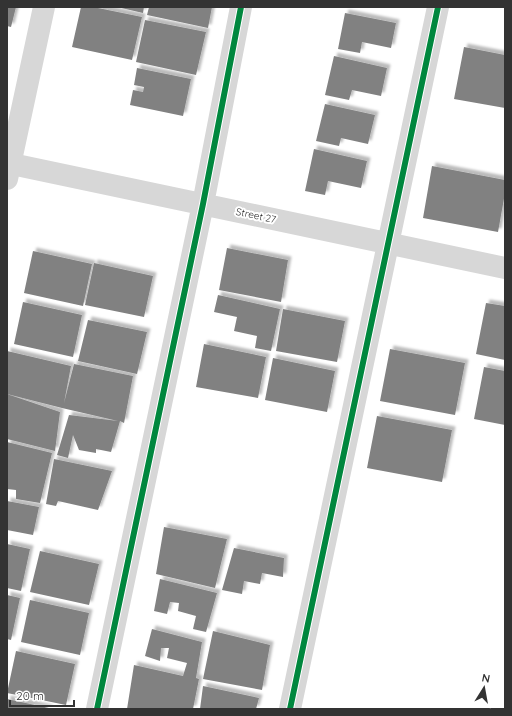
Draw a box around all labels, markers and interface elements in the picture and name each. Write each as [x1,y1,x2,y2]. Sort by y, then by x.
street label: Street 27 [235,205,277,226]
north arrow [464,668,504,708]
text: N [481,671,491,686]
scale bar [10,682,74,708]
text: 20 m [16,688,44,703]

